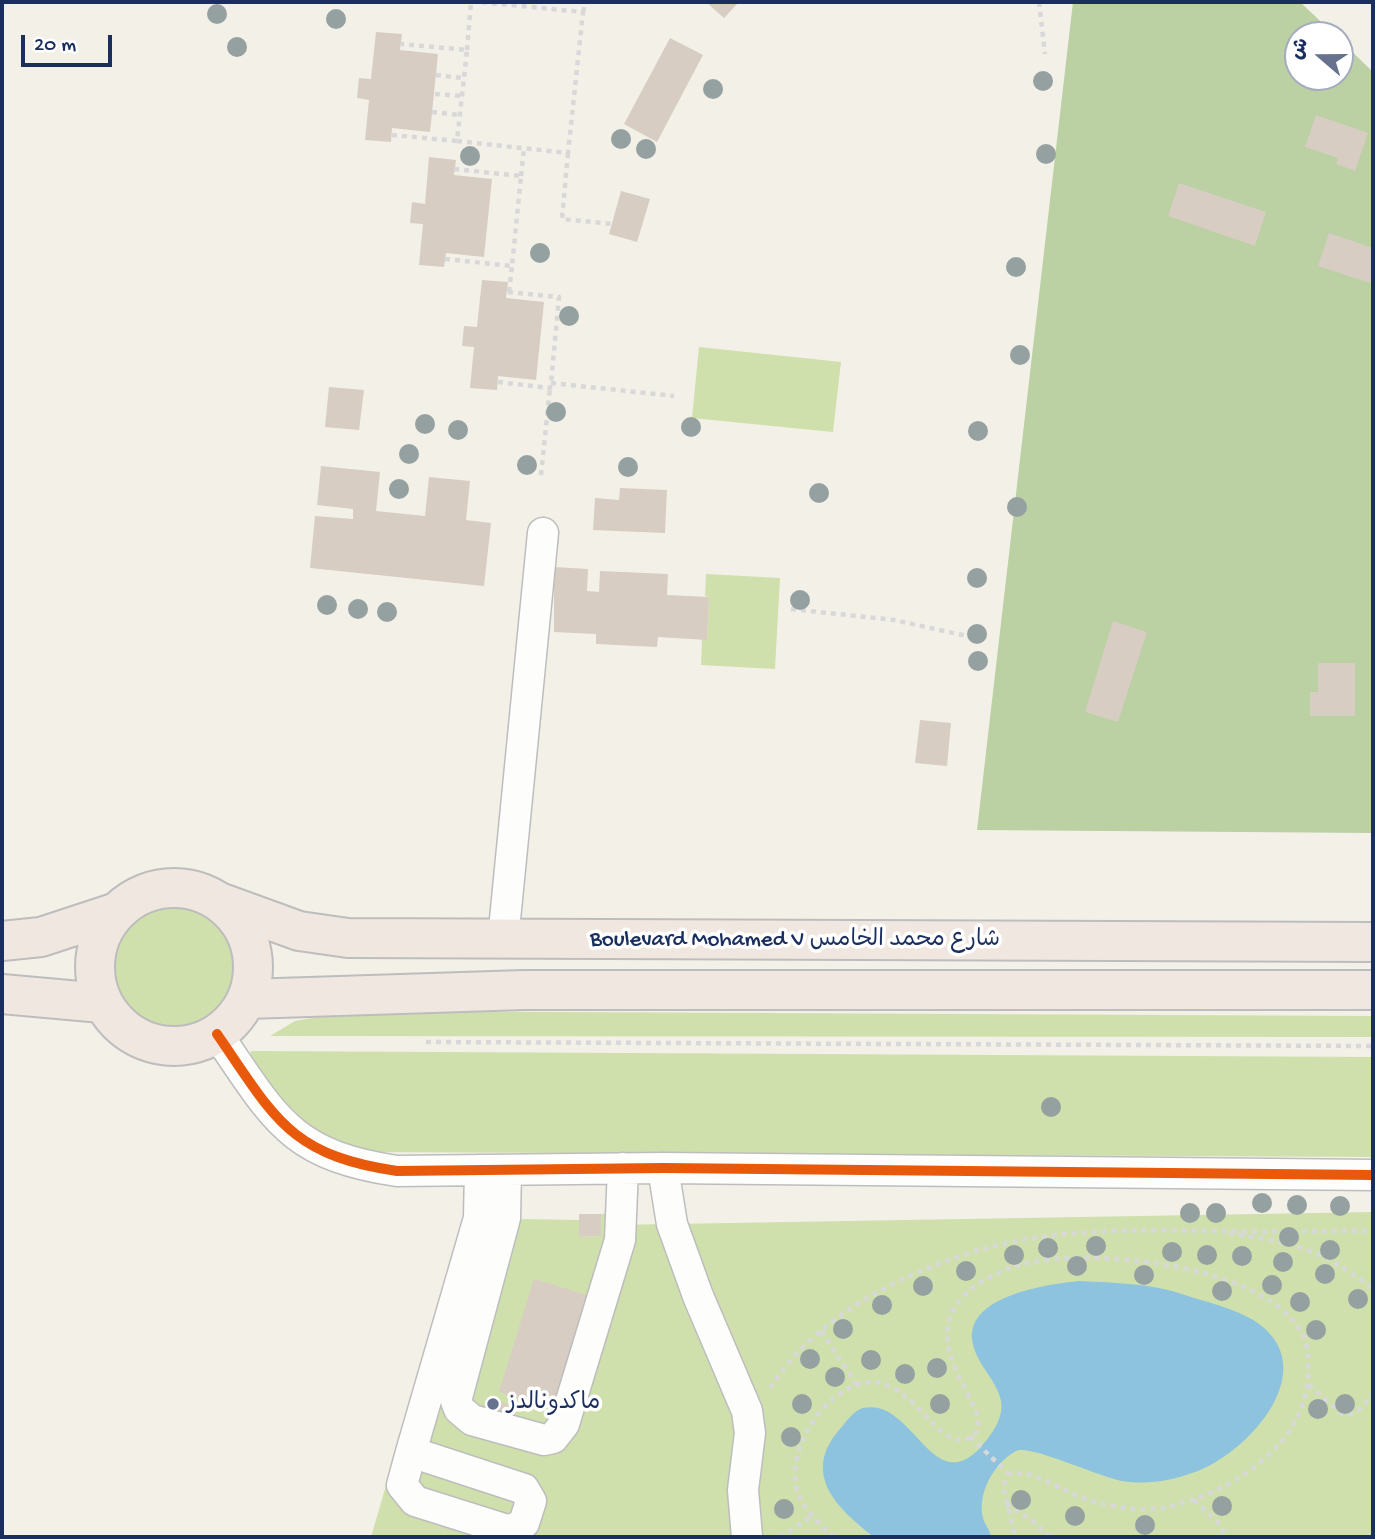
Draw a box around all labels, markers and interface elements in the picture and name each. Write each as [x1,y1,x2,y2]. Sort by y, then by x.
scale bar [24,21,116,65]
north arrow [1284,21,1354,91]
text: 20 m [34,34,76,59]
text: ش [1286,36,1315,63]
street label: Boulevard Mohamed V شارع محمد الخامس [590,927,1000,955]
place label: ماكدونالدز [507,1390,600,1418]
marker: ماكدونالدز [485,1396,501,1412]

